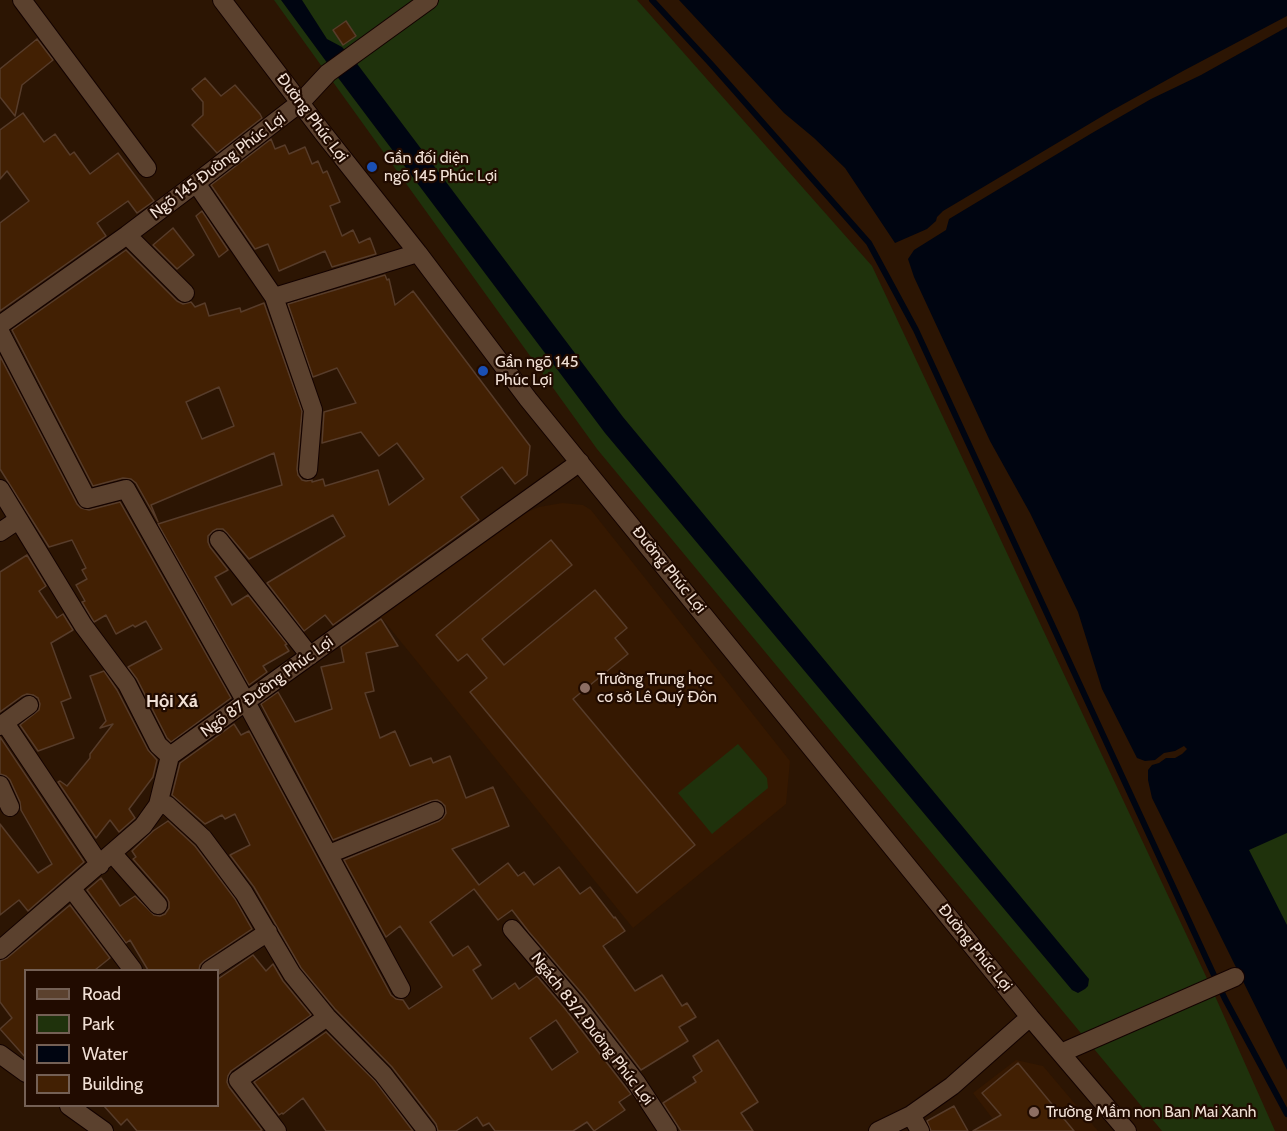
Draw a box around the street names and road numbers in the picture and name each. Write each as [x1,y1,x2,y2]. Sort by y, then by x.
street label: Đường Phúc Lợi [272,70,352,166]
street label: Ngõ 145 Đường Phúc Lợi [147,109,289,223]
street label: Đường Phúc Lợi [628,523,710,617]
street label: Ngõ 87 Đường Phúc Lợi [197,632,337,742]
street label: Đường Phúc Lợi [934,901,1016,995]
street label: Ngách 83/2 Đường Phúc Lợi [527,949,657,1109]

